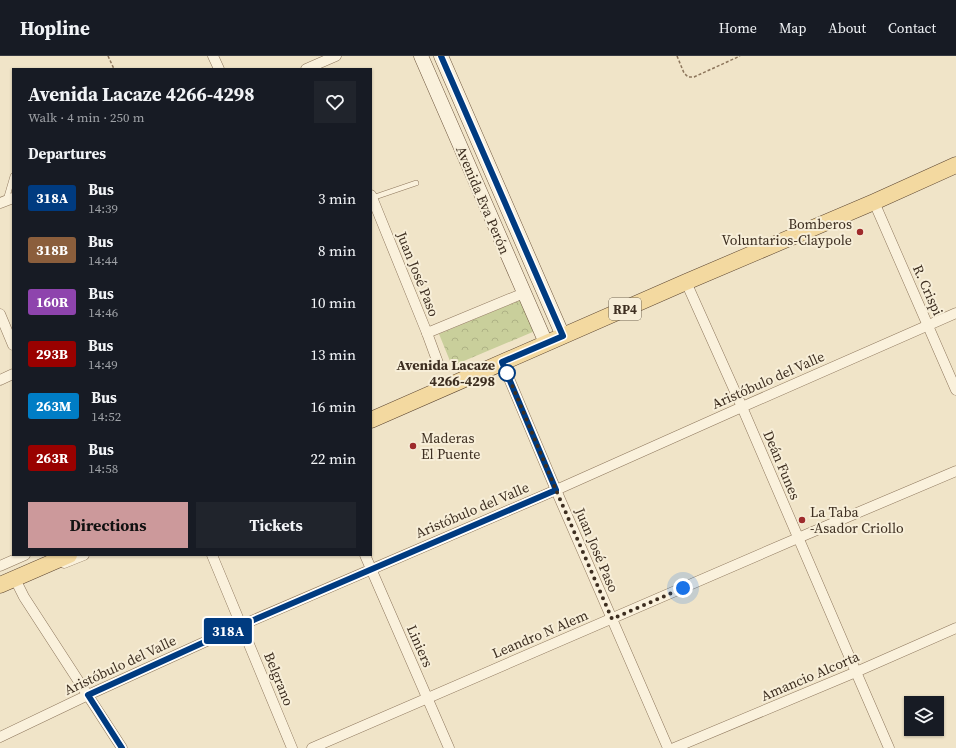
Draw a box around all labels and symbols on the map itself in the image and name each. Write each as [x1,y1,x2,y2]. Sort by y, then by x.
street label: Avenida Eva Perón [451,143,515,258]
place label: Bomberos Voluntarios-Claypole [721,214,852,250]
marker: Bomberos Voluntarios-Claypole [855,227,865,237]
street label: Juan José Paso [391,228,444,320]
street label: R. Crispi [908,261,948,319]
road number: RP4 [609,298,641,320]
street label: Aristóbulo del Valle [708,346,828,414]
place label: Avenida Lacaze 4266-4298 [397,355,495,391]
marker: Avenida Lacaze 4266-4298 [498,364,516,382]
street label: Deán Funes [758,427,806,503]
place label: Maderas El Puente [421,428,480,464]
marker: Maderas El Puente [408,441,418,451]
street label: Aristóbulo del Valle [412,477,532,543]
place label: La Taba -Asador Criollo [810,502,904,538]
street label: Juan José Paso [570,504,624,596]
marker: La Taba -Asador Criollo [797,515,807,525]
your location [673,578,693,598]
street label: Leandro N Alem [489,605,591,663]
line badge: 318A [200,618,256,644]
street label: Liniers [402,622,438,670]
street label: Aristóbulo del Valle [61,630,179,700]
street label: Amancio Alcorta [758,646,863,706]
street label: Belgrano [259,649,299,709]

